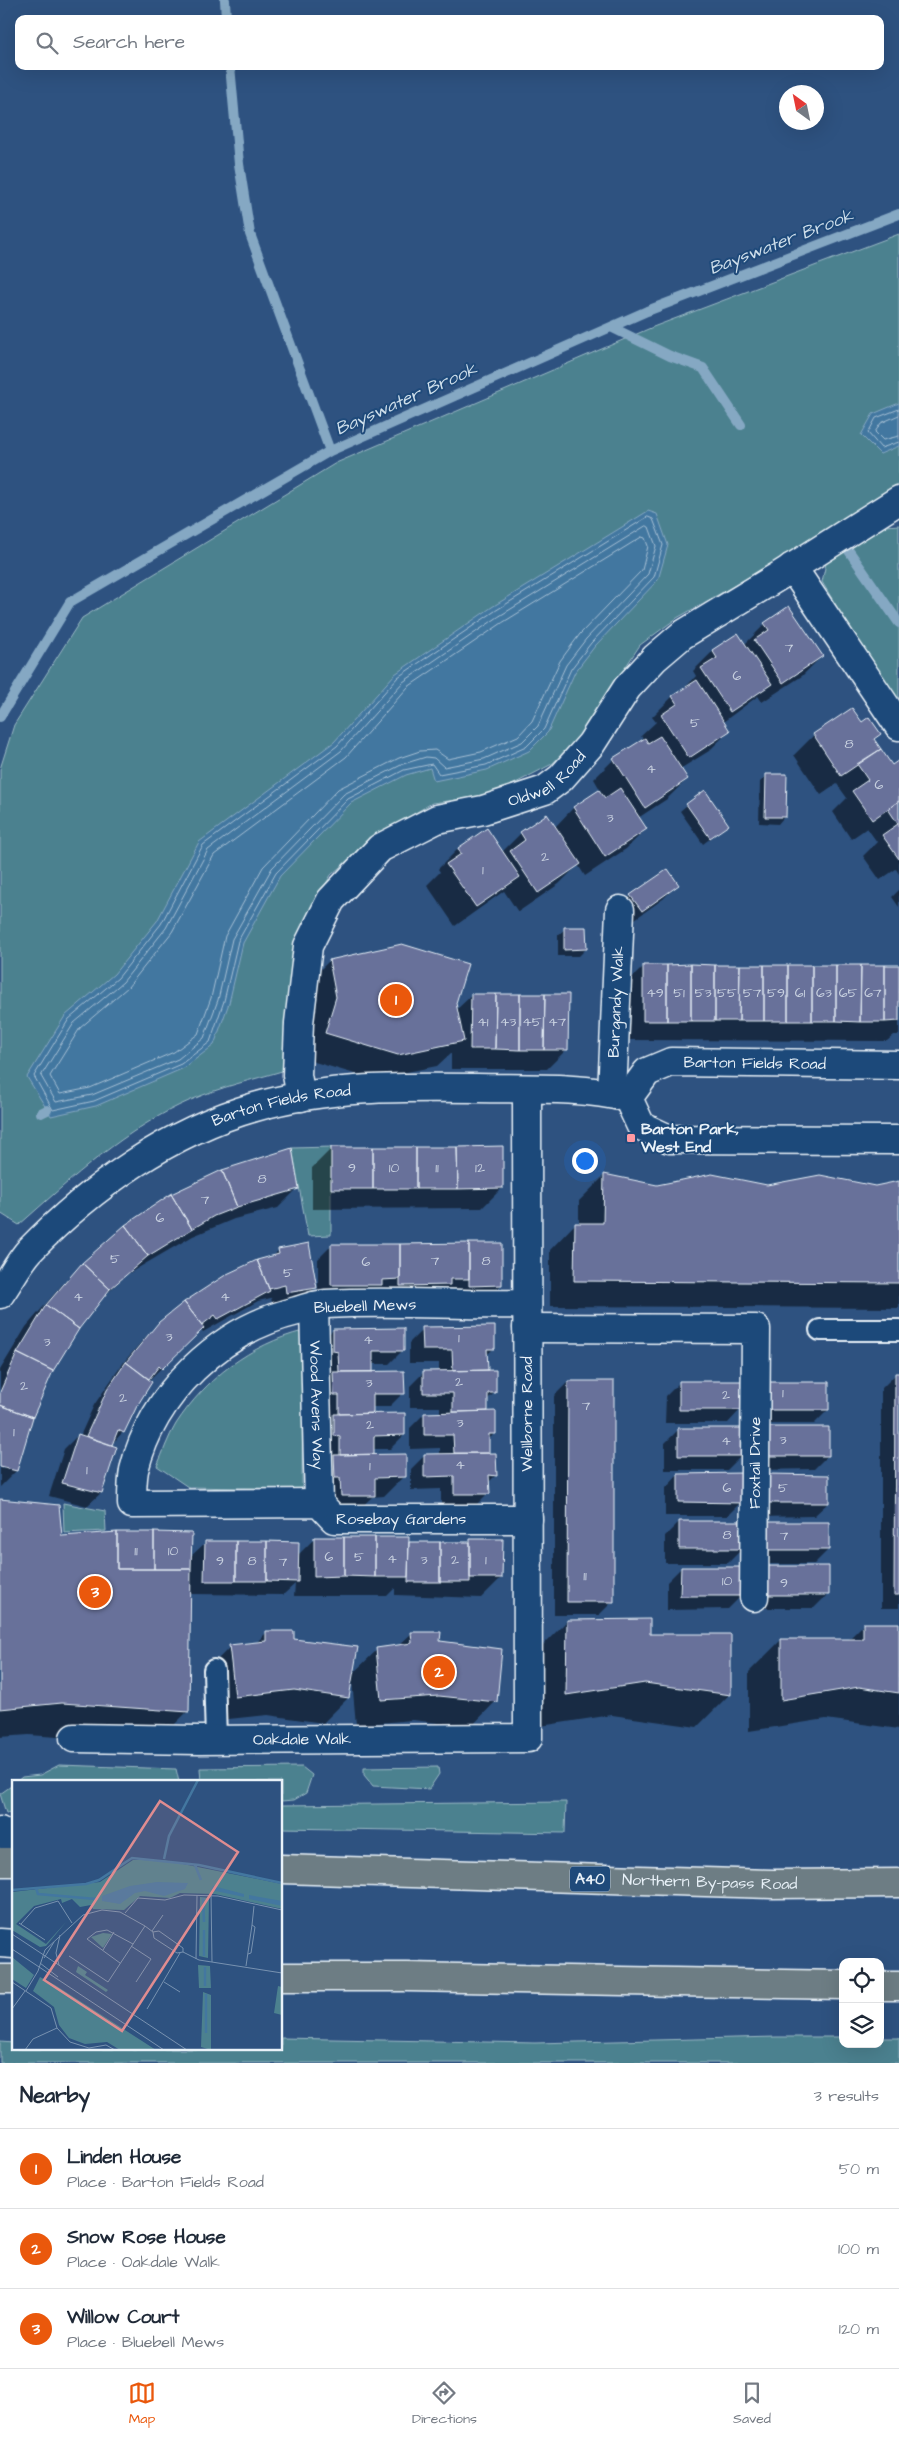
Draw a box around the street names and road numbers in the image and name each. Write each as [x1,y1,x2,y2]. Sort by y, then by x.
street label: Oldwell Road [505,746,591,812]
street label: Burgandy Walk [603,946,629,1058]
street label: Barton Fields Road [684,1051,826,1075]
street label: Barton Fields Road [208,1079,352,1132]
street label: Bluebell Mews [313,1293,417,1319]
street label: Wood Avens Way [304,1340,329,1470]
street label: Wellborne Road [516,1356,538,1472]
street label: Foxtail Drive [744,1417,766,1509]
street label: Rosebay Gardens [336,1508,466,1531]
street label: Oakdale Walk [253,1728,351,1751]
road number: A40 [570,1866,610,1892]
street label: Northern By-pass Road [622,1868,798,1895]

